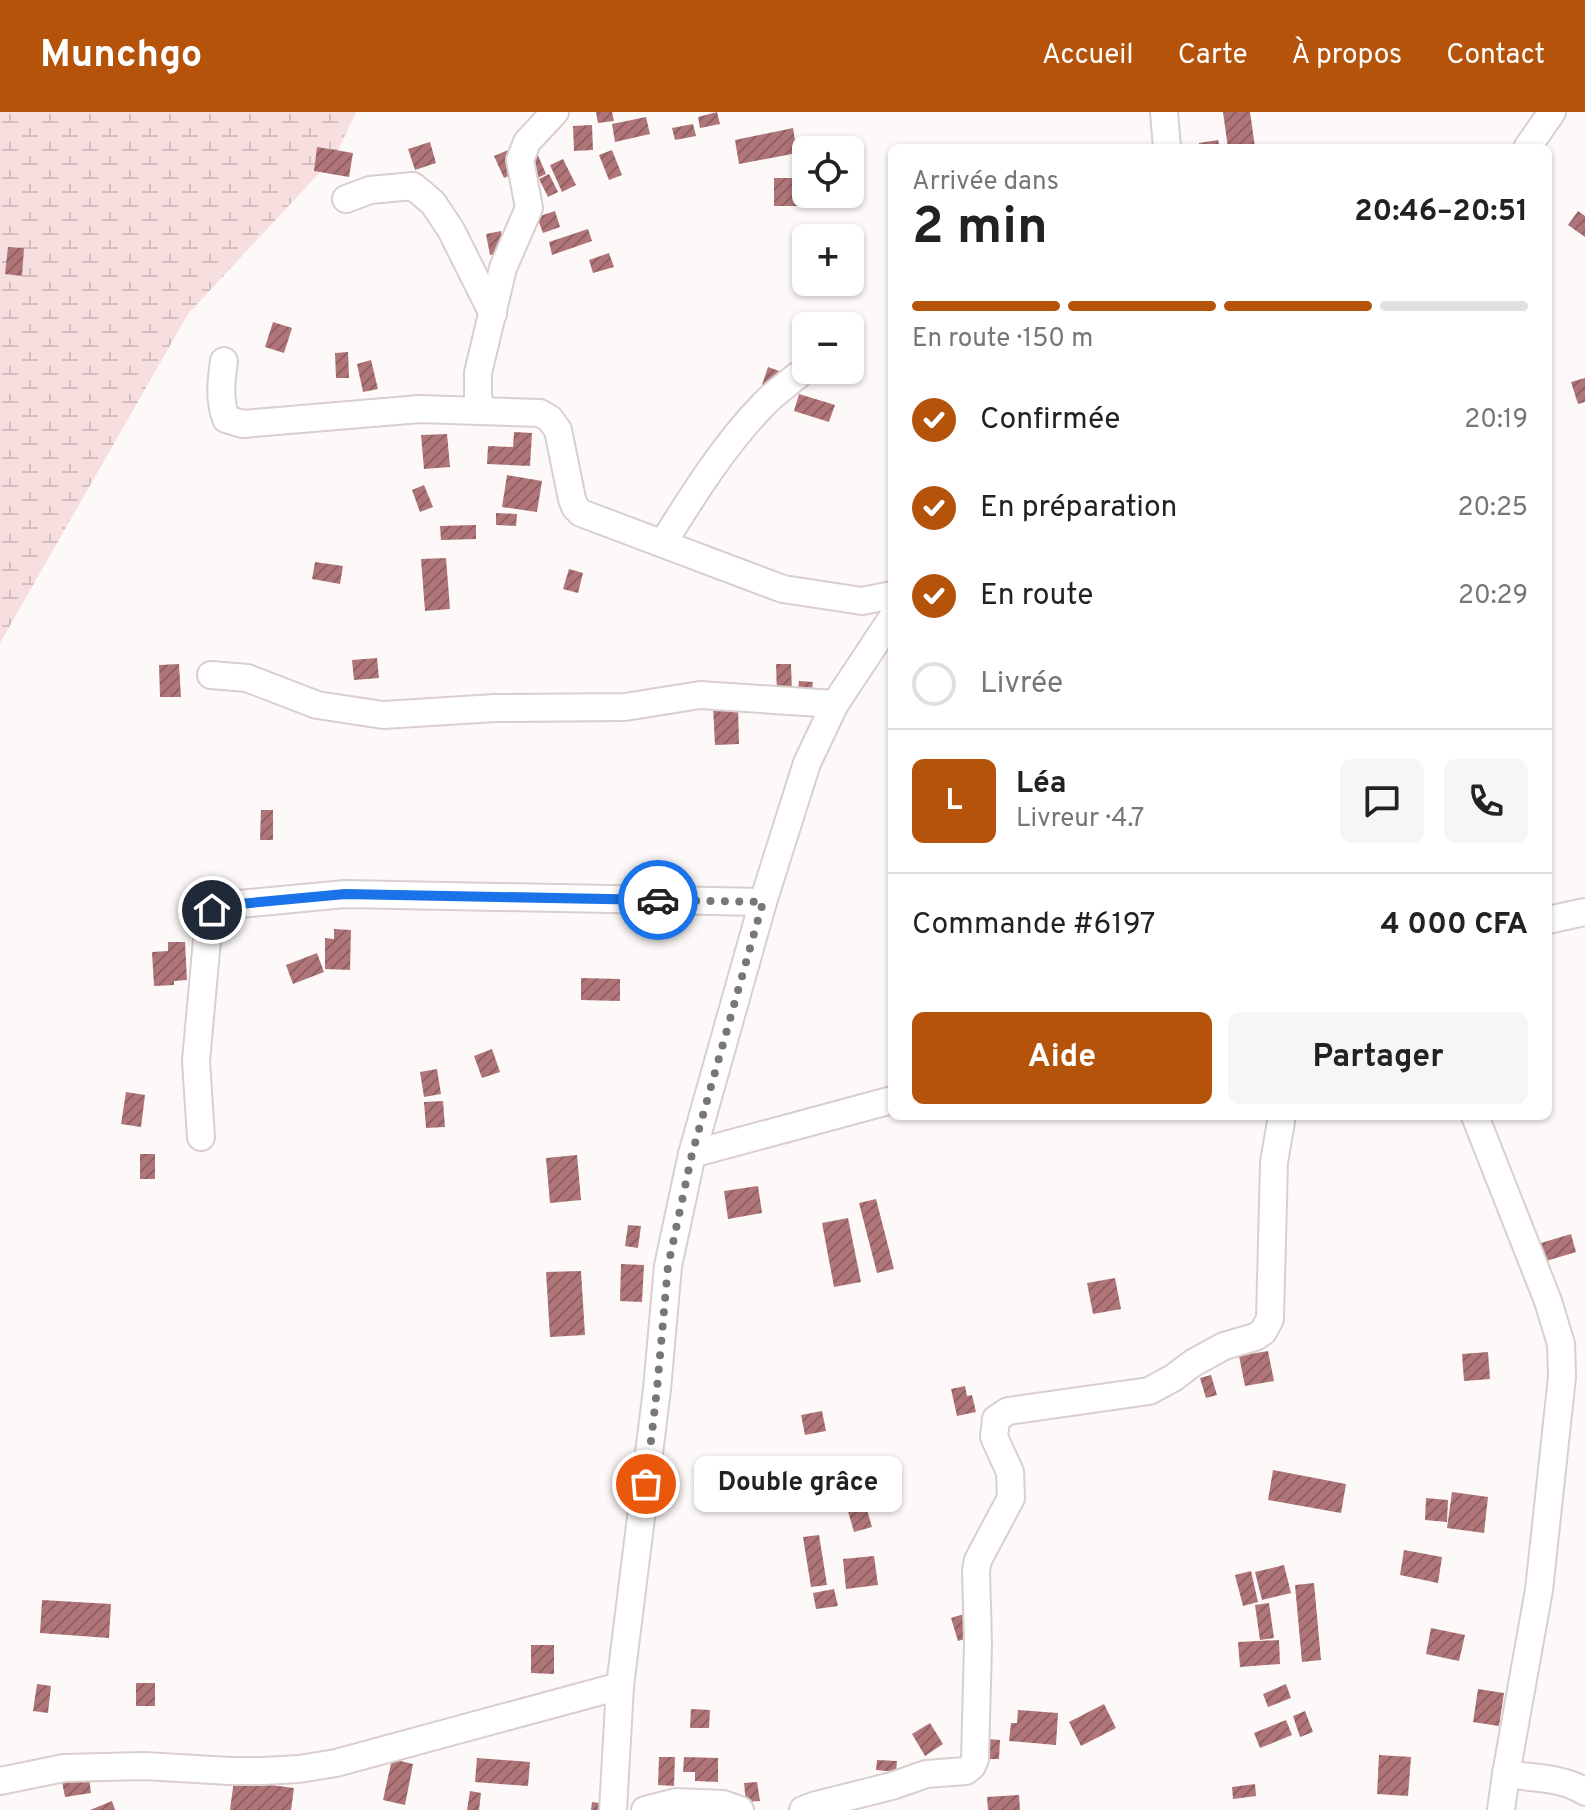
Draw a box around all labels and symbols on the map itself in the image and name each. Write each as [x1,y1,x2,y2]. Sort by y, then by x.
courier [618,860,698,940]
pin [178,876,246,944]
pin [612,1450,680,1518]
callout: Double grâce [694,1456,902,1512]

